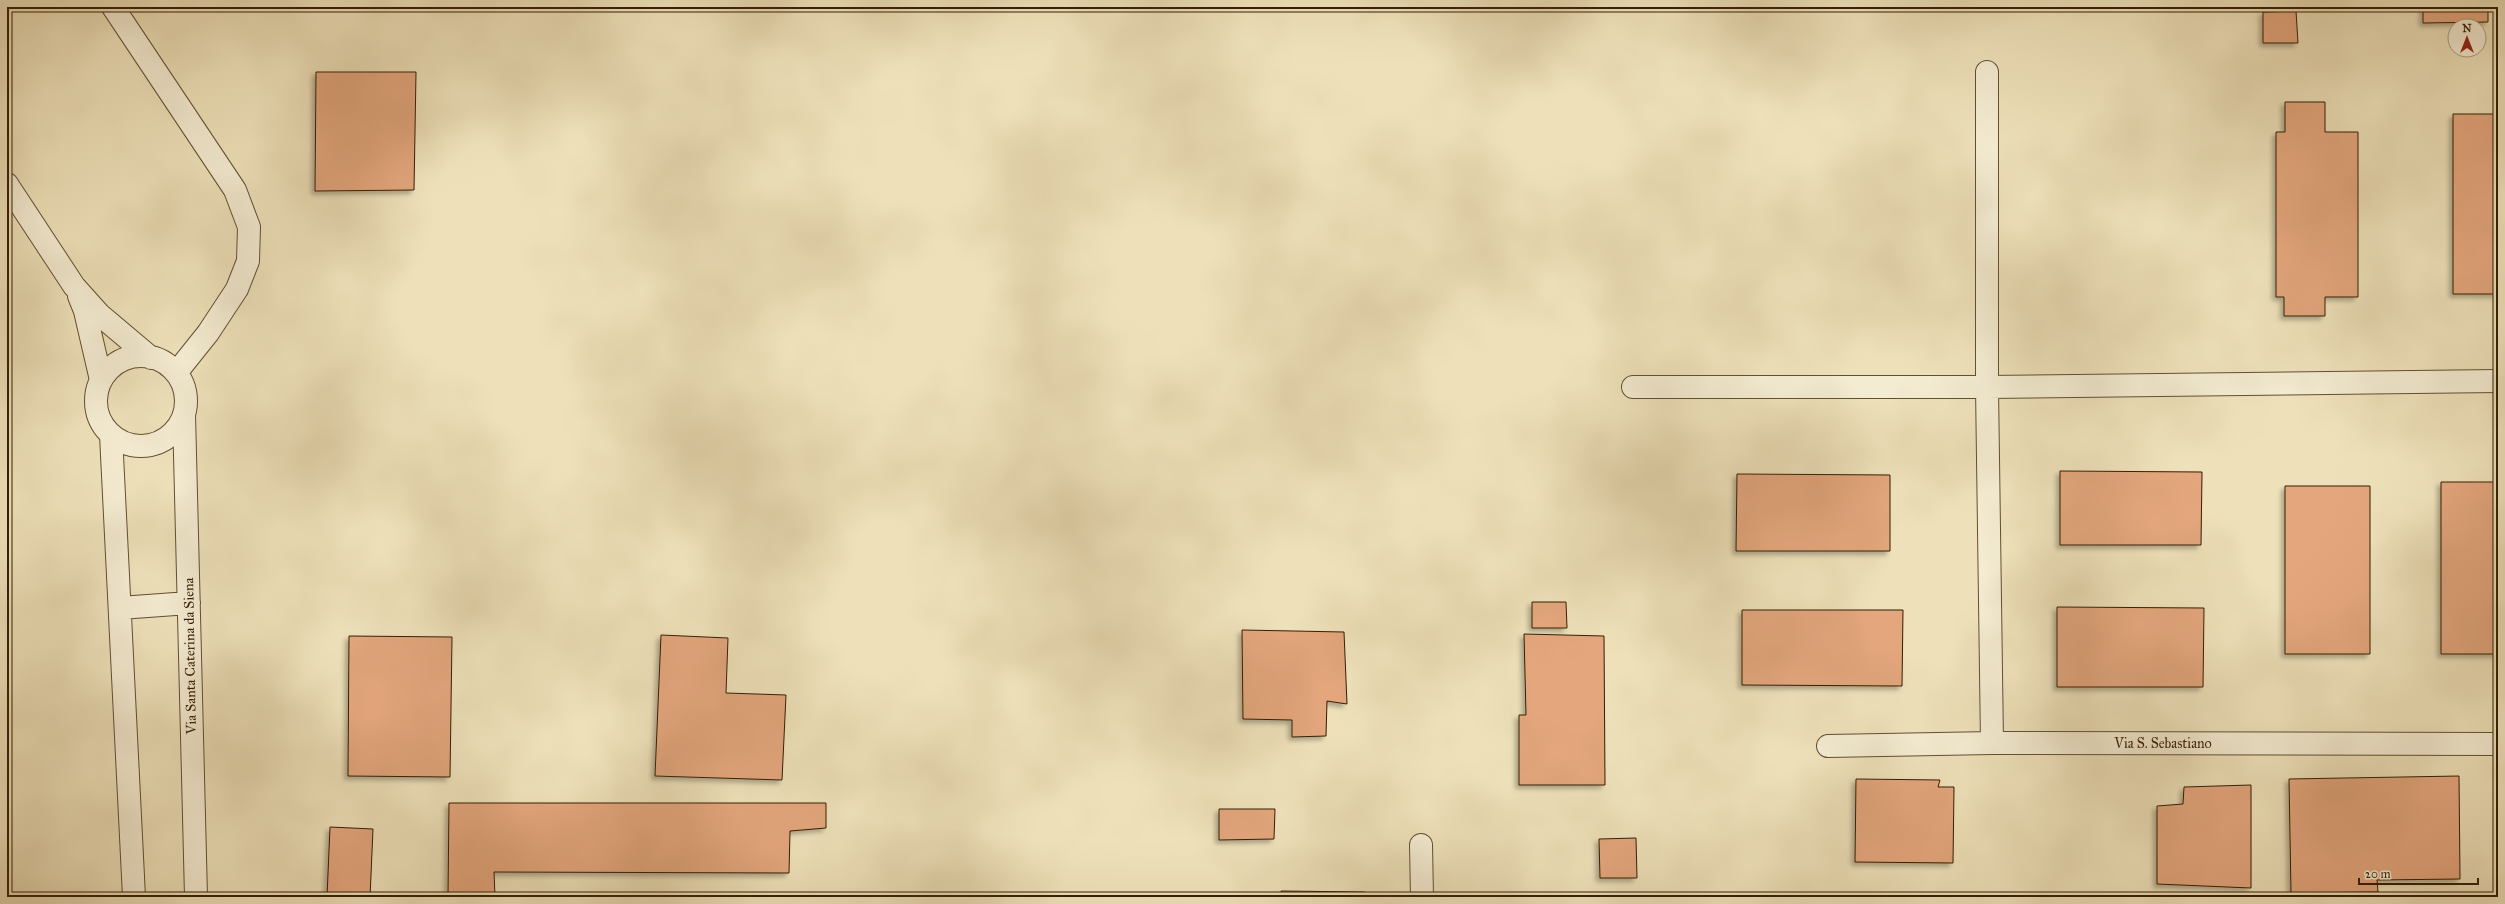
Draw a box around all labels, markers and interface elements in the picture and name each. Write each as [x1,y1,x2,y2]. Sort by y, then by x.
north arrow [2447,18,2487,58]
text: N [2462,22,2472,35]
street label: Via Santa Caterina da Siena [180,577,200,736]
street label: Via S. Sebastiano [2113,735,2212,752]
scale bar [2359,860,2478,886]
text: 20 m [2365,867,2391,881]

